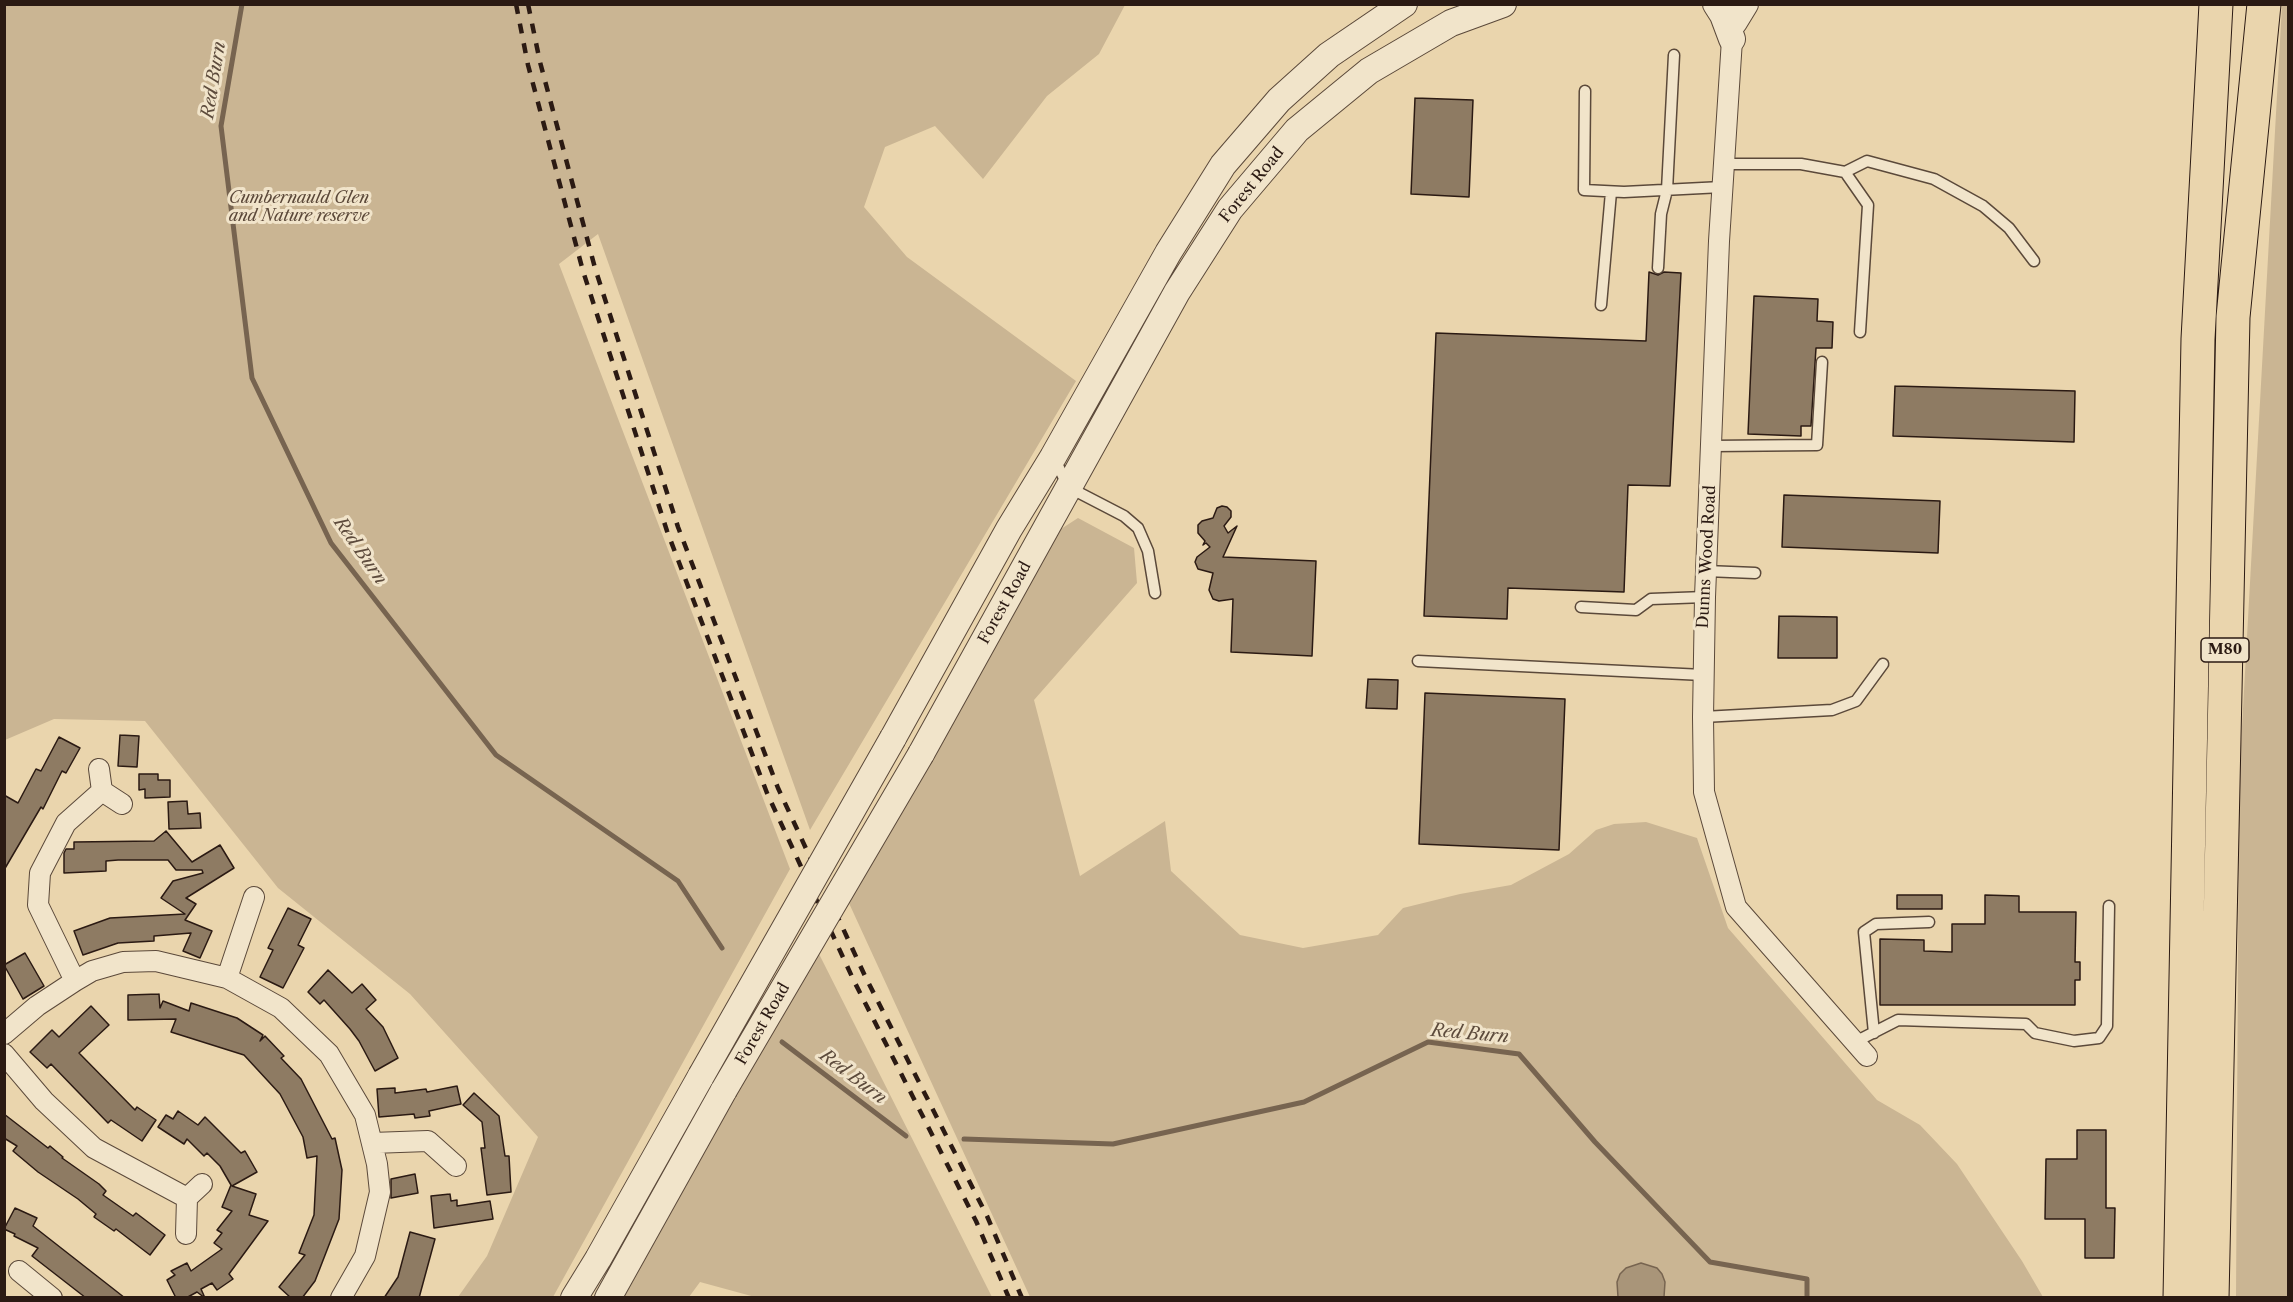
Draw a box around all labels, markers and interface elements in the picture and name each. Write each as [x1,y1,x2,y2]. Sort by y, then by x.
water label: Red Burn [197,40,231,120]
street label: Forest Road [1216,143,1288,227]
park label: Cumbernauld Glen and Nature reserve [229,188,369,226]
street label: Dunns Wood Road [1694,485,1720,629]
water label: Red Burn [329,513,391,589]
street label: Forest Road [974,558,1036,648]
road number: M80 [2201,638,2249,662]
street label: Forest Road [732,980,794,1068]
water label: Red Burn [1430,1020,1510,1048]
water label: Red Burn [815,1045,891,1109]

